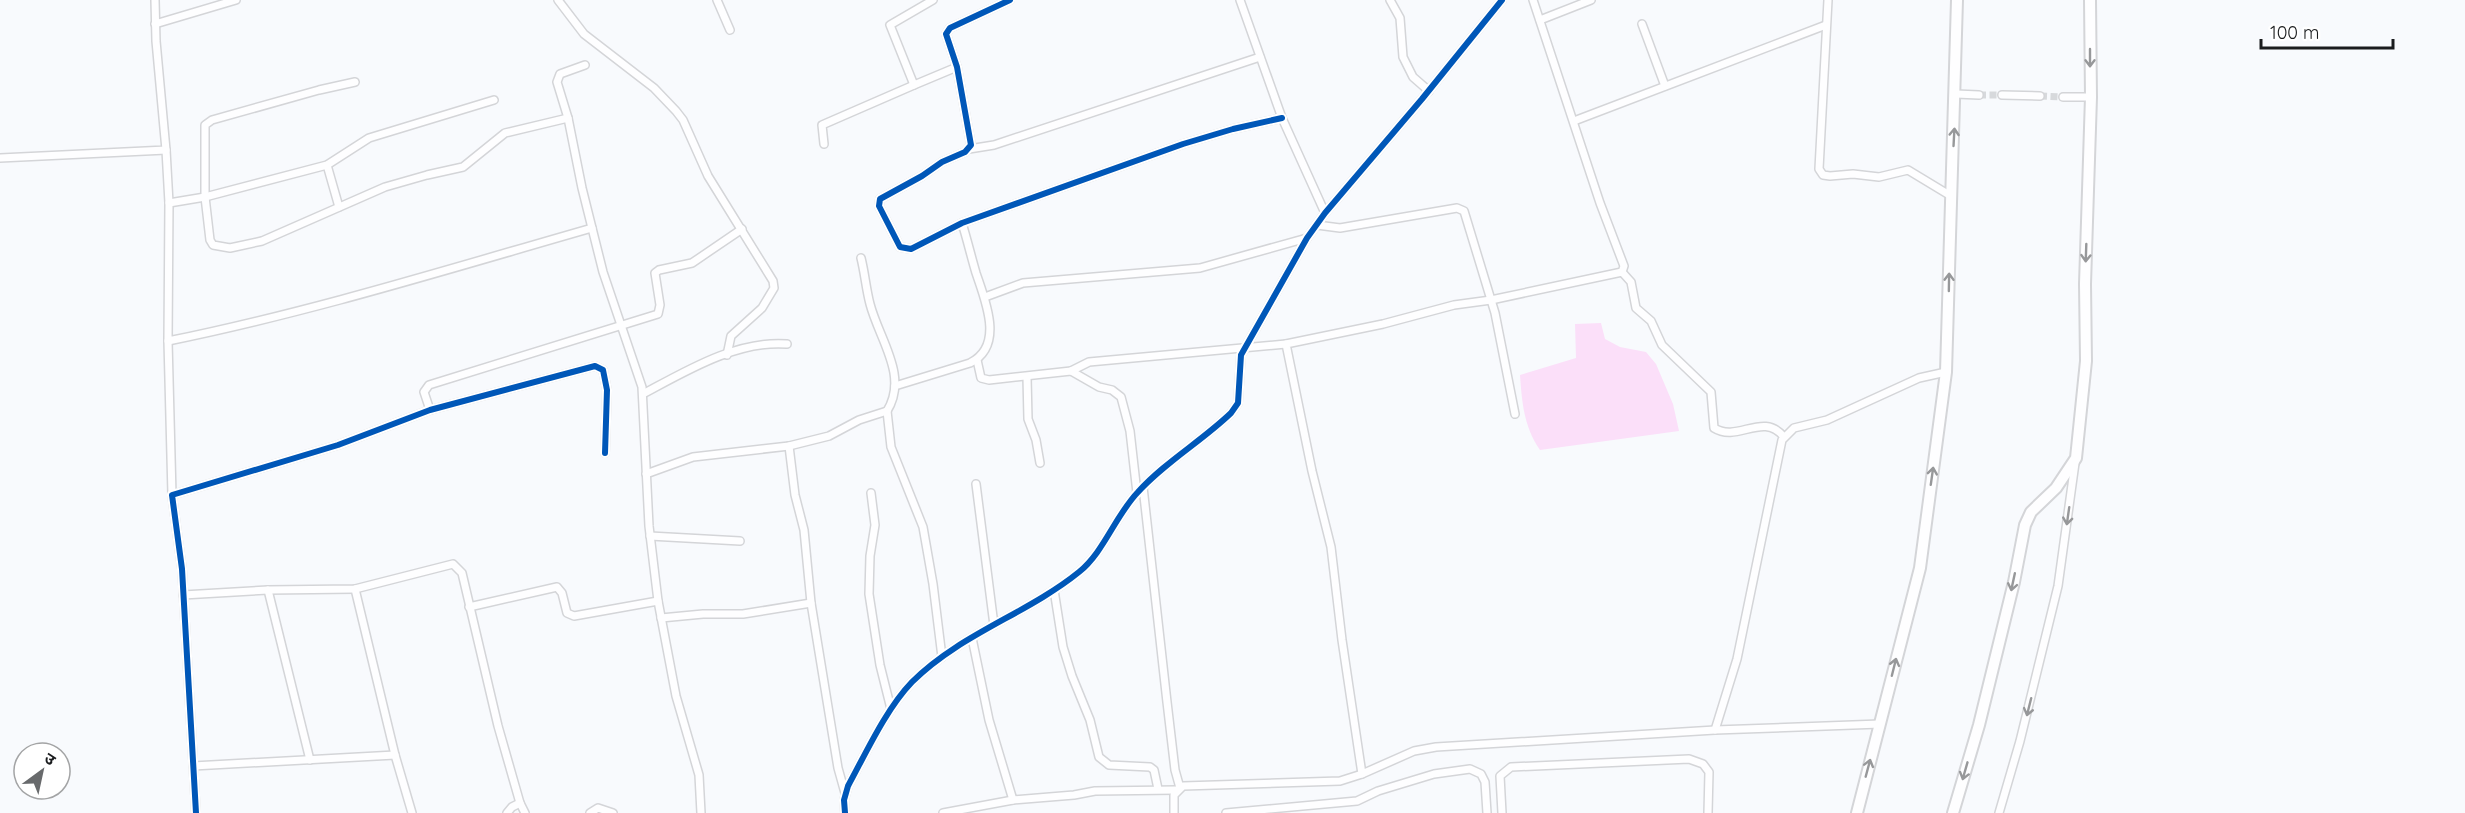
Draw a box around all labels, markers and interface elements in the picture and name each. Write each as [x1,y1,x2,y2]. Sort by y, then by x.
scale bar [2261,12,2393,50]
text: 100 m [2270,21,2319,44]
one-way arrow [2084,48,2096,68]
one-way arrow [1948,128,1959,148]
one-way arrow [2080,243,2091,263]
one-way arrow [1943,273,1954,293]
one-way arrow [1927,467,1938,487]
one-way arrow [2062,506,2073,525]
one-way arrow [2007,572,2019,591]
one-way arrow [1889,658,1901,677]
one-way arrow [2022,697,2034,716]
north arrow [12,741,72,801]
text: उ [41,747,60,770]
one-way arrow [1863,759,1874,778]
one-way arrow [1959,761,1970,780]

